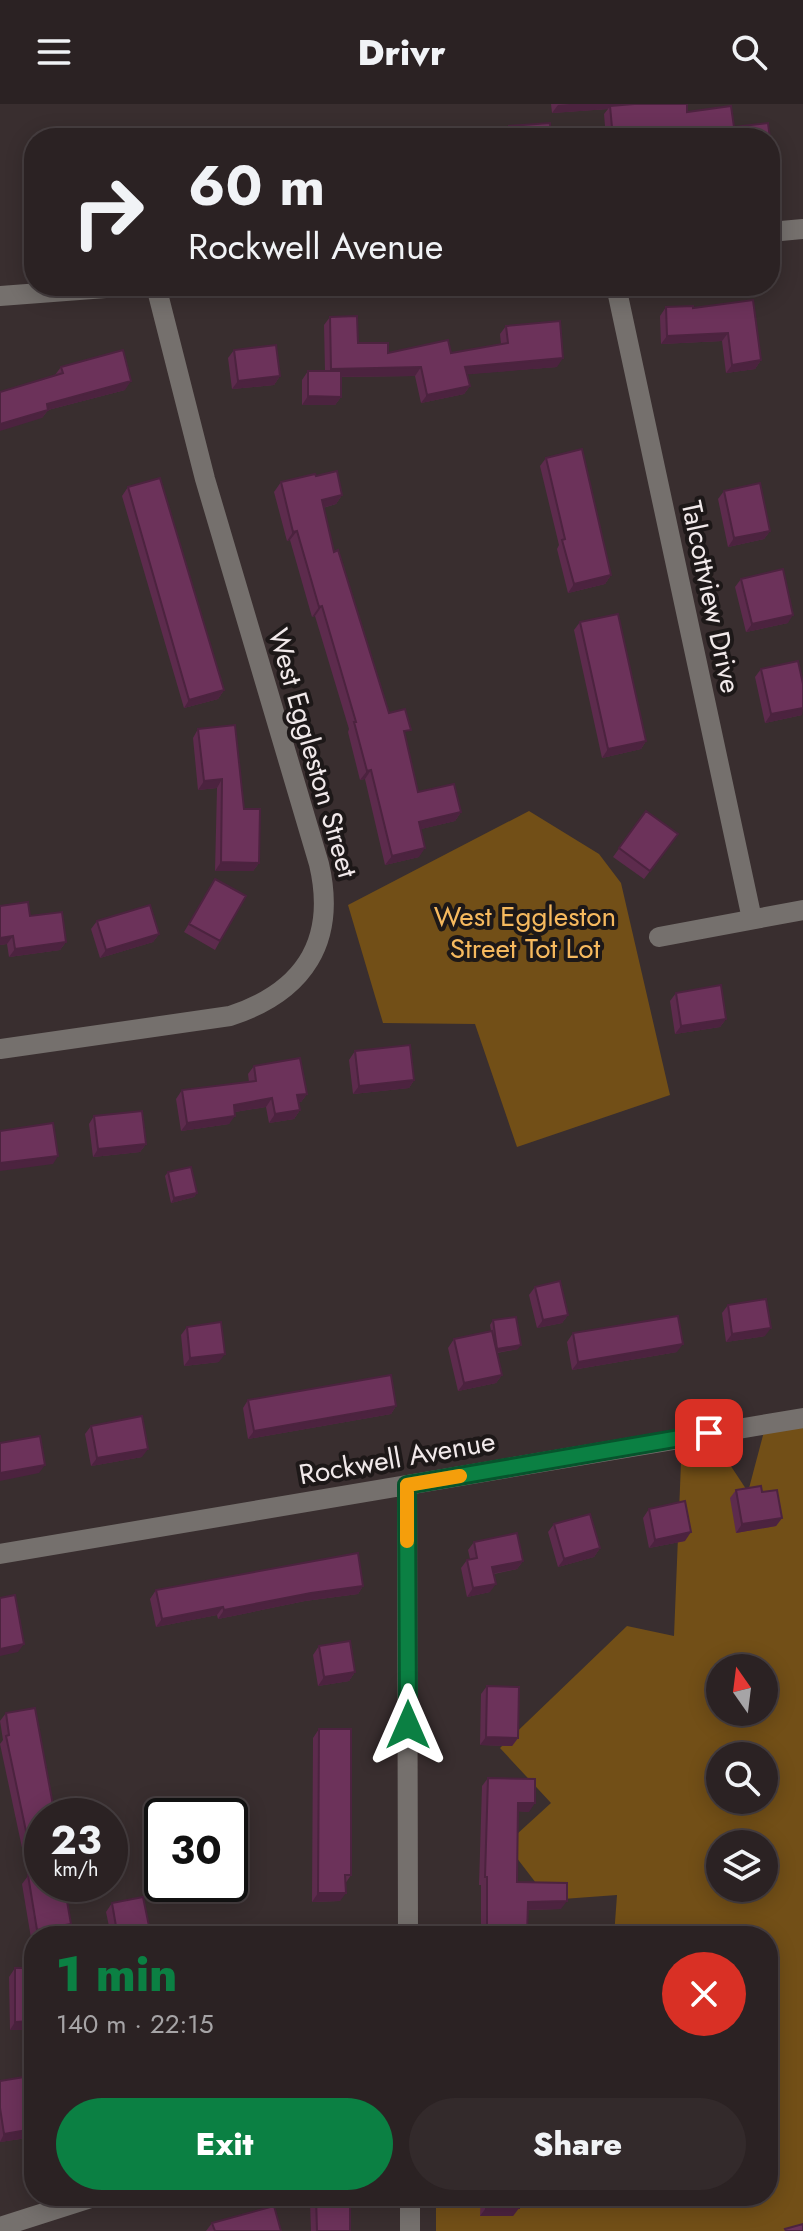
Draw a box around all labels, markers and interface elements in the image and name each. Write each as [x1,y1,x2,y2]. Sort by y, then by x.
text: Drivr [357,26,446,78]
icon: menu [32,30,76,74]
icon: search [727,30,771,74]
text: 60 m [188,145,325,226]
icon: right [56,160,160,264]
text: Rockwell Avenue [188,220,443,272]
street label: Talcottview Drive [671,497,751,697]
street label: West Eggleston Street [258,623,368,883]
park label: West Eggleston Street Tot Lot [434,896,616,969]
pin [675,1399,743,1467]
icon: arrive [687,1411,731,1455]
street label: Rockwell Avenue [296,1421,498,1495]
north arrow [706,1654,778,1726]
map controls [706,1654,778,1902]
position arrow [366,1683,450,1767]
button: search [706,1742,778,1814]
speed limit sign: 30 [144,1798,248,1902]
text: 23 [50,1811,102,1869]
button: layers [706,1830,778,1902]
text: km/h [53,1855,99,1884]
text: 1 min [56,1940,177,2009]
button: close [662,1952,746,2036]
text: 140 m · 22:15 [56,2005,214,2043]
button: Exit [56,2098,393,2190]
button: Share [409,2098,746,2190]

